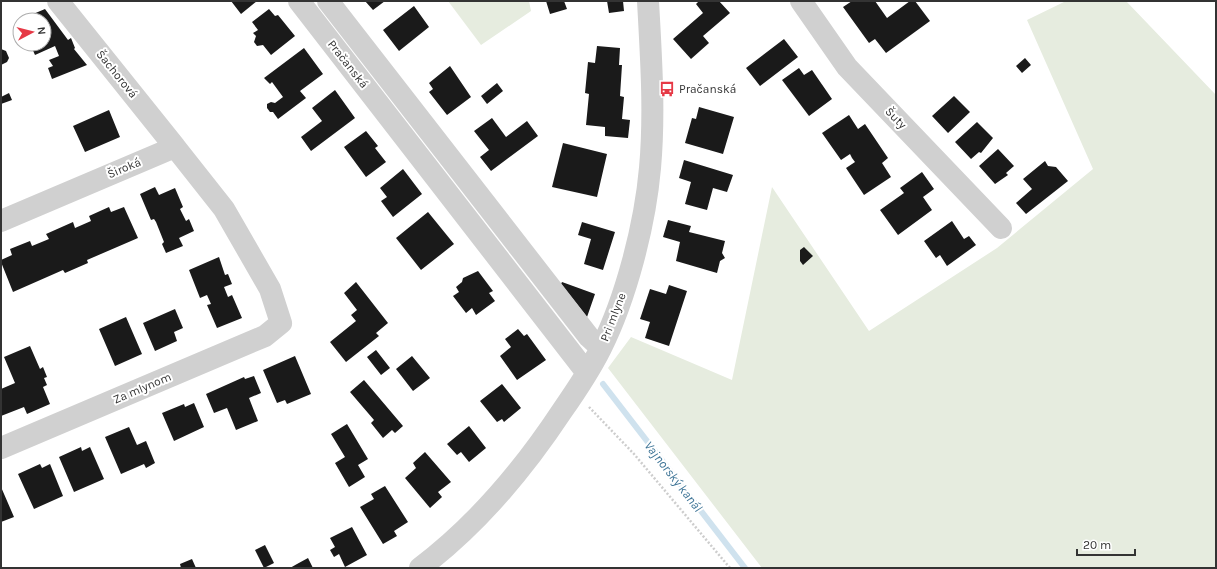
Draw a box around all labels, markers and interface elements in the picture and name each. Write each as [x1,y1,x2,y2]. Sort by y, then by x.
north arrow [12,12,52,52]
text: N [34,26,48,36]
street label: Pračanská [325,37,371,91]
street label: Šachorová [94,47,141,101]
bus stop icon: Pračanská [658,80,676,98]
place label: Pračanská [679,82,736,96]
street label: Šuty [882,104,911,132]
street label: Široká [105,154,143,181]
street label: Pri mlyne [597,291,629,343]
street label: Za mlynom [111,369,173,407]
water label: Vajnorský kanál [641,438,706,515]
scale bar [1077,531,1135,557]
text: 20 m [1083,538,1111,552]

